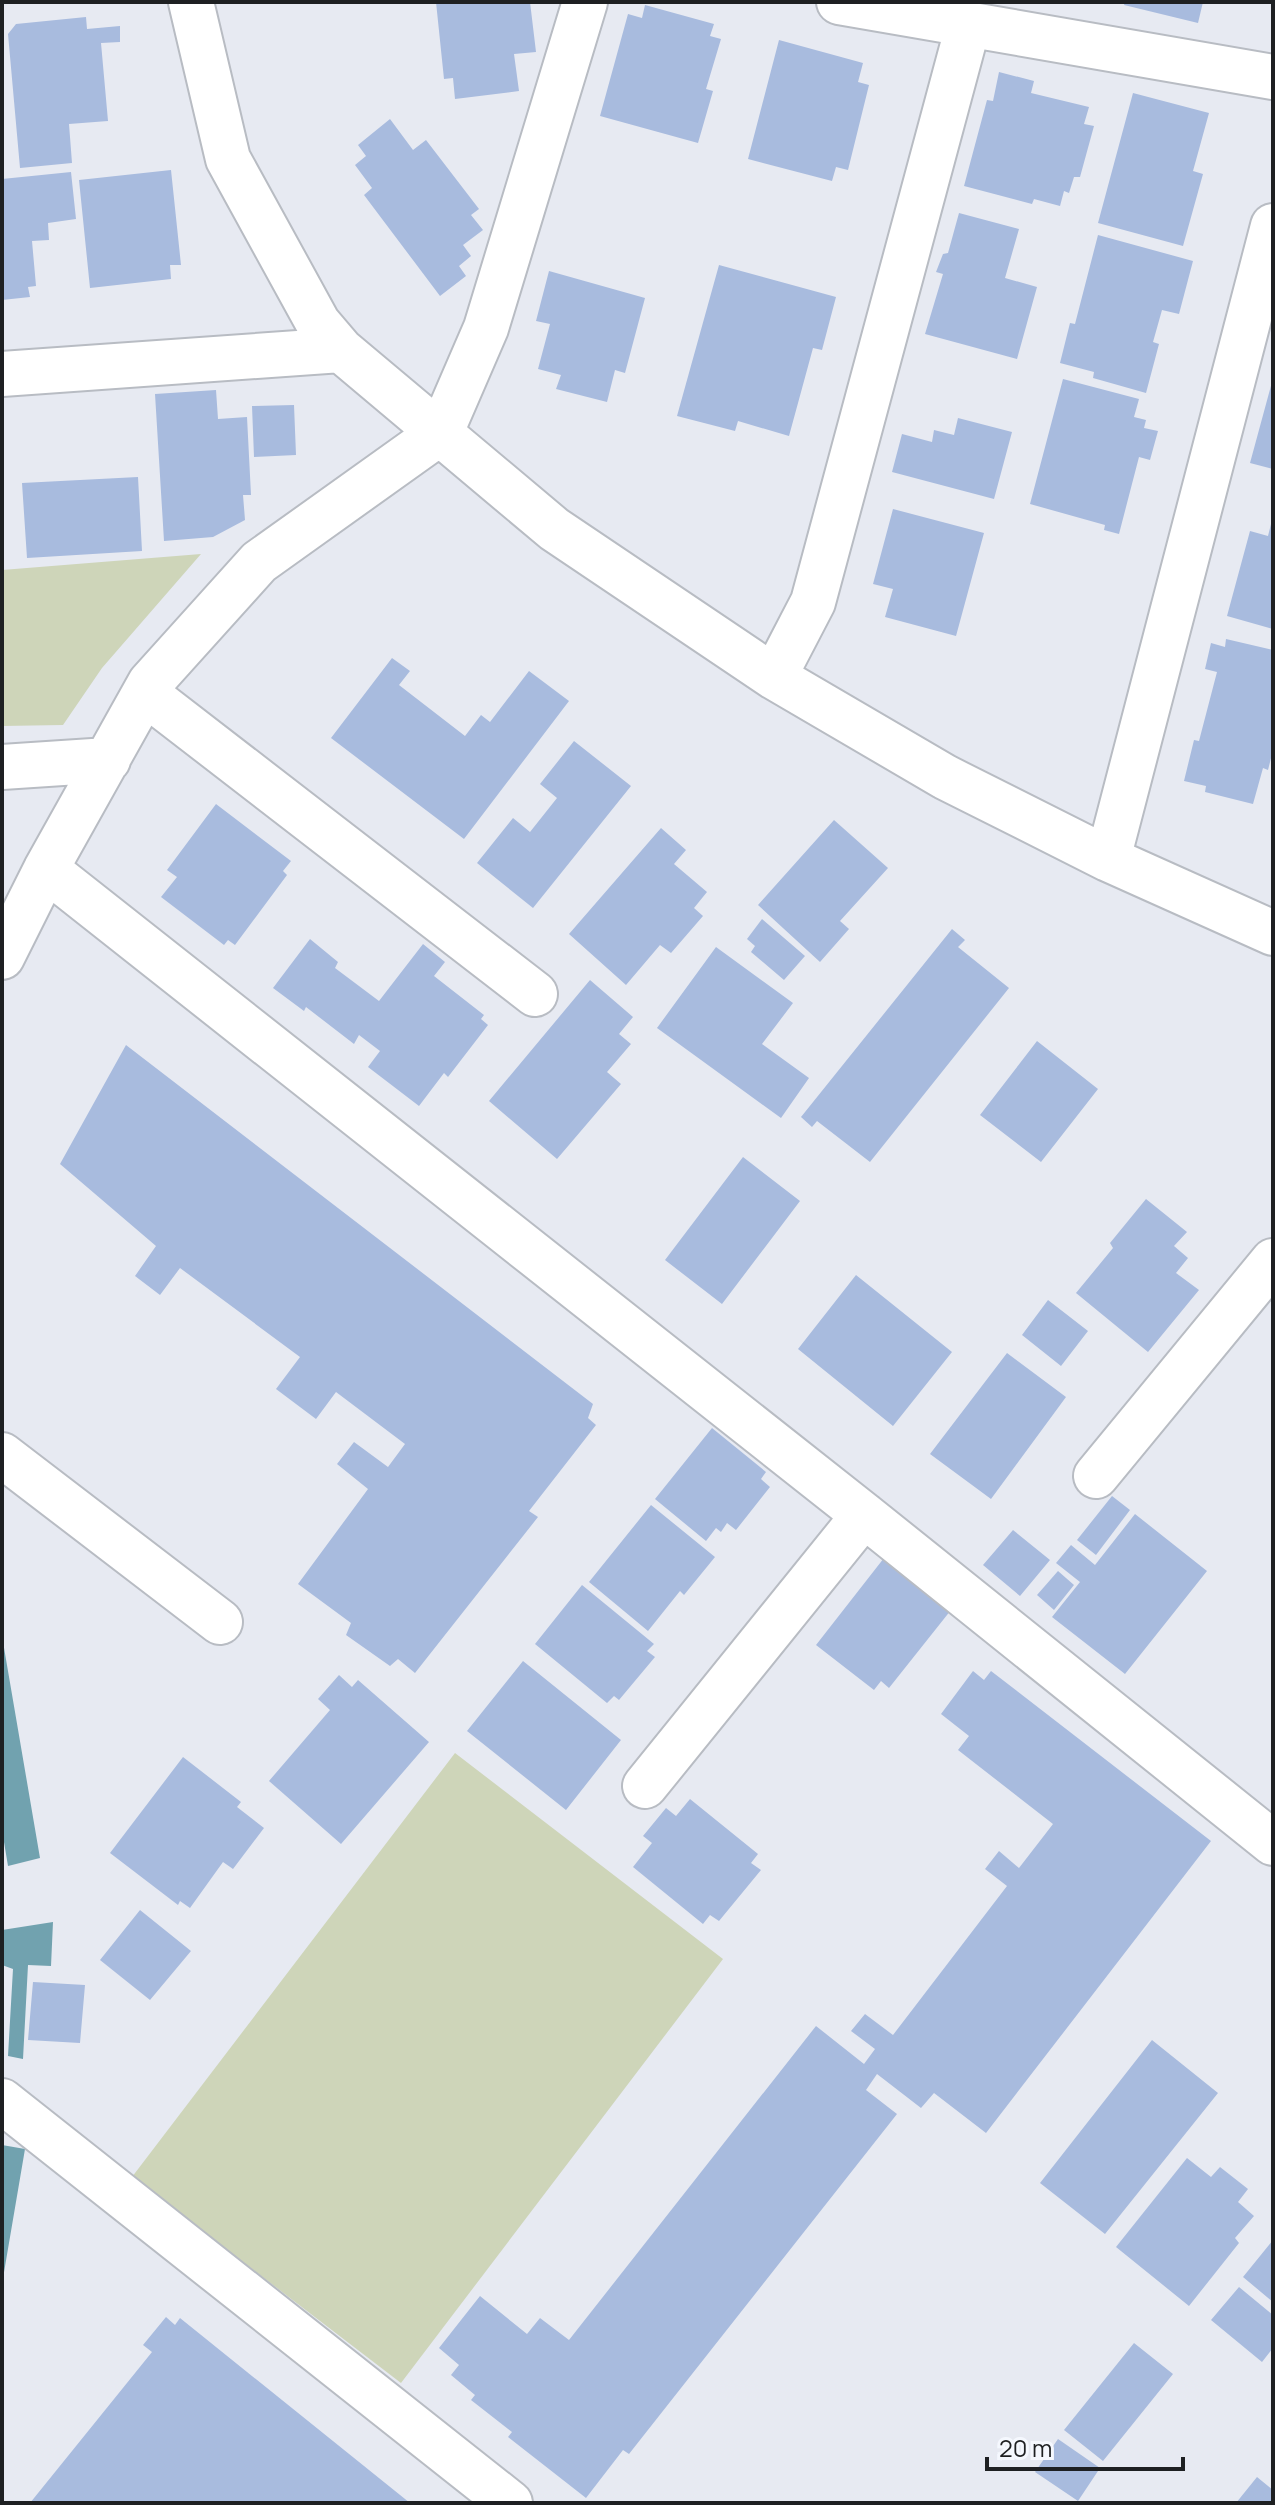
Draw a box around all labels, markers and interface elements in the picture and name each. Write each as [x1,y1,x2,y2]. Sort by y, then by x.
scale bar [987,2421,1183,2471]
text: 20 m [999,2431,1052,2464]

